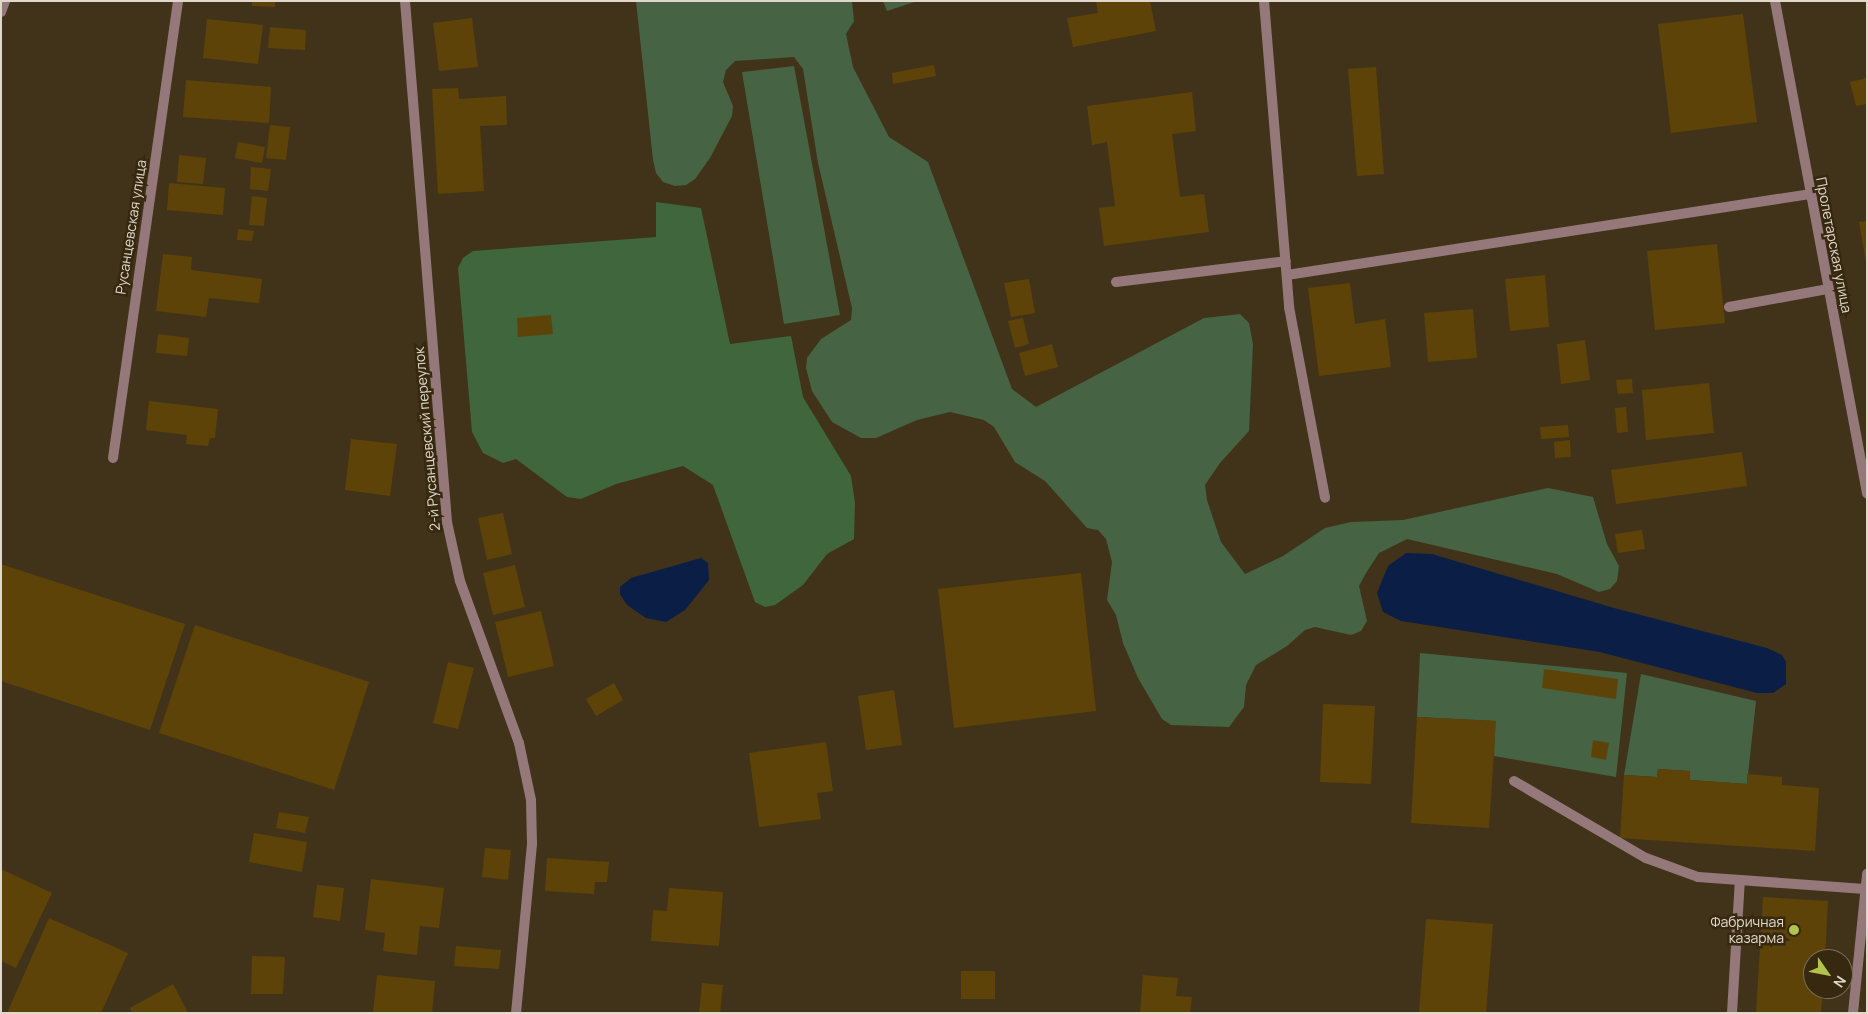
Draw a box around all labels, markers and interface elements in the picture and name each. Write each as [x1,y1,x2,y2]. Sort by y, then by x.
street label: Русанцевская улица [112,158,150,296]
street label: Пролетарская улица [1813,176,1855,314]
street label: 2-й Русанцевский переулок [411,346,443,532]
place label: Фабричная казарма [1710,914,1784,946]
marker: Фабричная казарма [1788,924,1800,936]
north arrow [1803,949,1853,999]
text: N [1829,973,1851,991]

